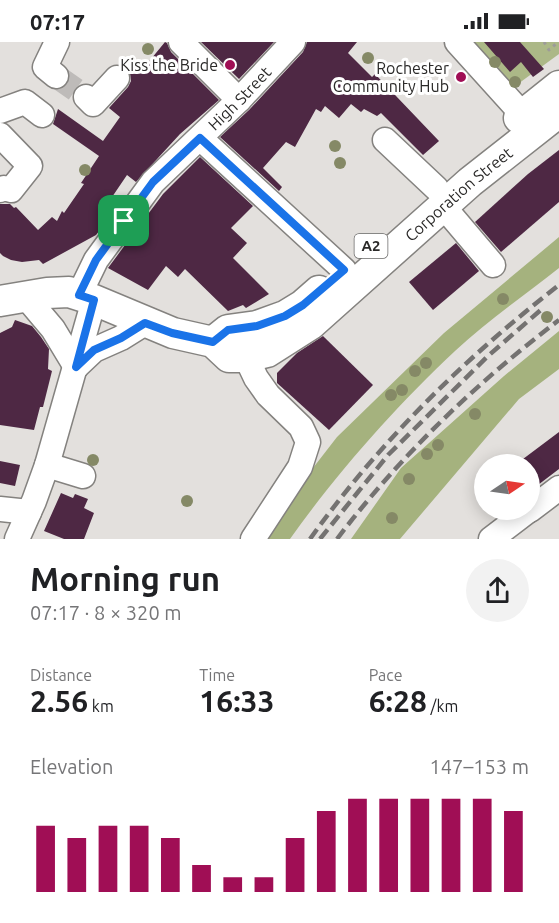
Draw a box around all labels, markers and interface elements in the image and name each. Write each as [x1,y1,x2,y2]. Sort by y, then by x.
text: 07:17 [30,9,85,34]
place label: Kiss the Bride [120,56,218,74]
marker: Kiss the Bride [223,58,237,72]
place label: Rochester Community Hub [333,59,449,95]
street label: High Street [204,62,275,134]
marker: Rochester Community Hub [454,70,468,84]
street label: Corporation Street [401,143,516,245]
pin [98,195,149,246]
icon: arrive [107,204,140,237]
road number: A2 [354,234,388,258]
north arrow [474,454,540,520]
map controls [474,454,540,520]
button: share [466,559,529,622]
text: Morning run [30,560,220,597]
text: 07:17 · 8 × 320 m [30,601,182,624]
text: Distance [30,666,92,684]
text: Time [199,666,235,684]
text: Pace [369,666,403,684]
text: 2.56 [30,684,88,718]
text: 16:33 [199,684,274,718]
text: 6:28 [369,684,427,718]
text: km [88,697,114,715]
text: /km [427,697,458,715]
text: Elevation [30,755,113,778]
text: 147–153 m [430,755,529,778]

